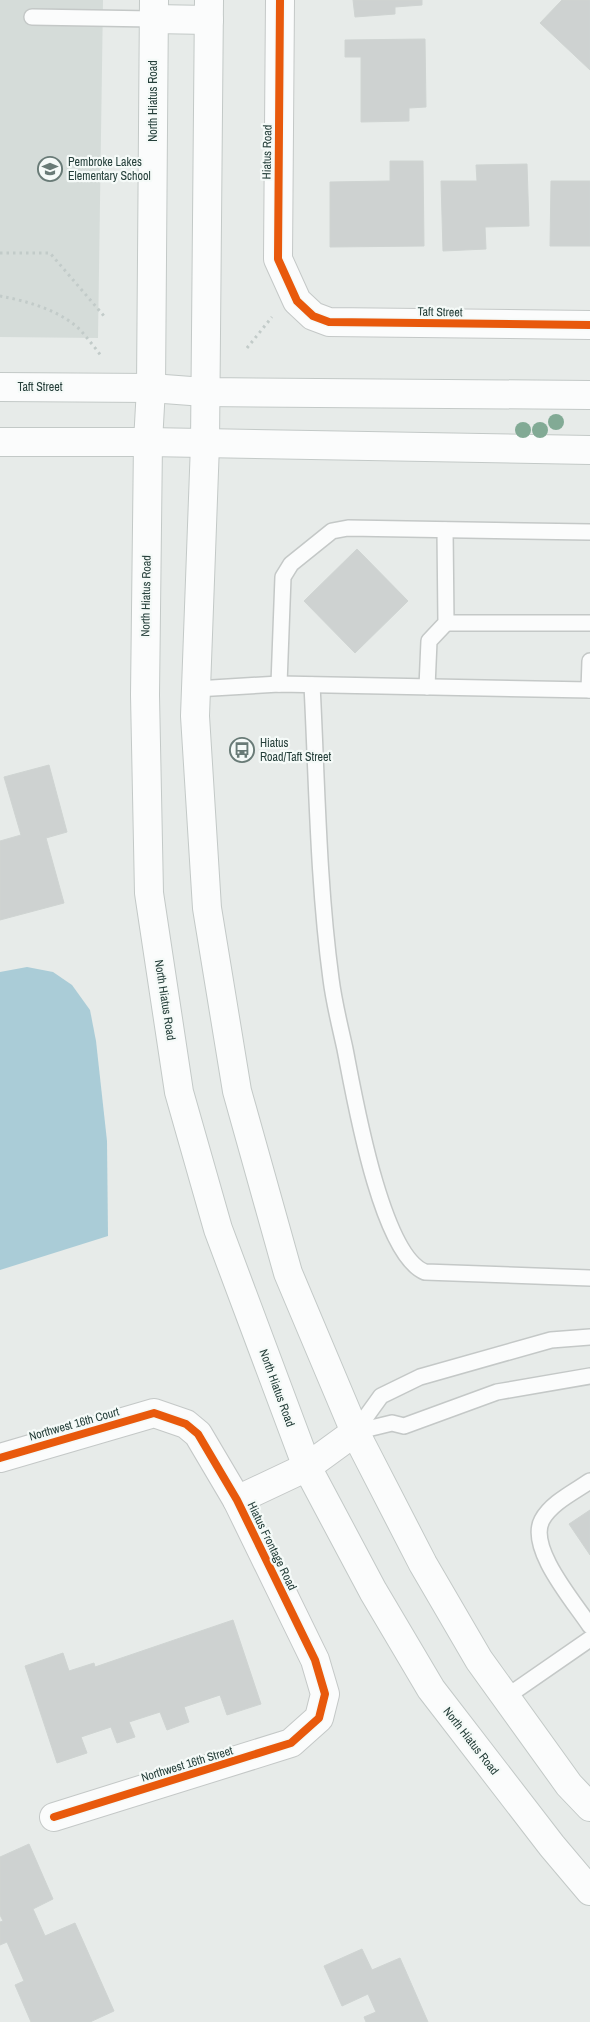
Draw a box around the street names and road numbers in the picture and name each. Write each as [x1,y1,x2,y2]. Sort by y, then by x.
street label: North Hiatus Road [145,60,161,142]
street label: Hiatus Road [259,125,275,179]
street label: Taft Street [417,304,463,320]
street label: Taft Street [17,379,63,395]
street label: North Hiatus Road [137,555,155,637]
street label: North Hiatus Road [151,959,179,1041]
street label: North Hiatus Road [256,1347,298,1429]
street label: Northwest 16th Court [27,1403,121,1445]
street label: Hiatus Frontage Road [244,1499,300,1593]
street label: North Hiatus Road [440,1704,502,1778]
street label: Northwest 16th Street [139,1742,235,1786]

